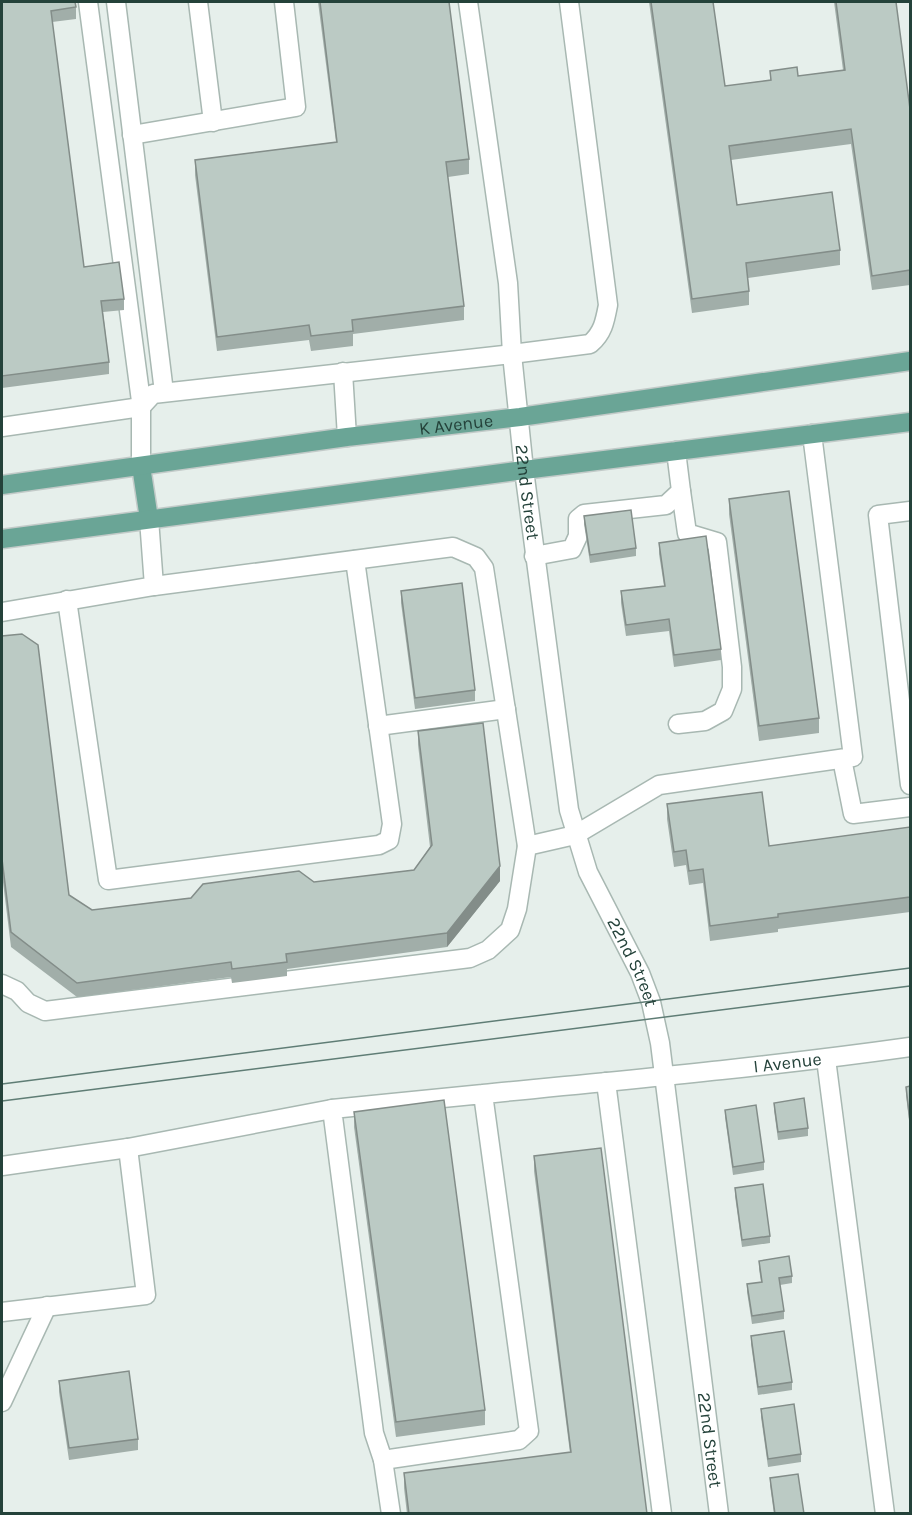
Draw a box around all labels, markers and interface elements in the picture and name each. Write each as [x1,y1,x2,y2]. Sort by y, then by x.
street label: K Avenue [418,409,494,440]
street label: 22nd Street [510,443,544,542]
street label: 22nd Street [602,914,663,1009]
street label: I Avenue [752,1048,823,1078]
street label: 22nd Street [693,1391,727,1489]

